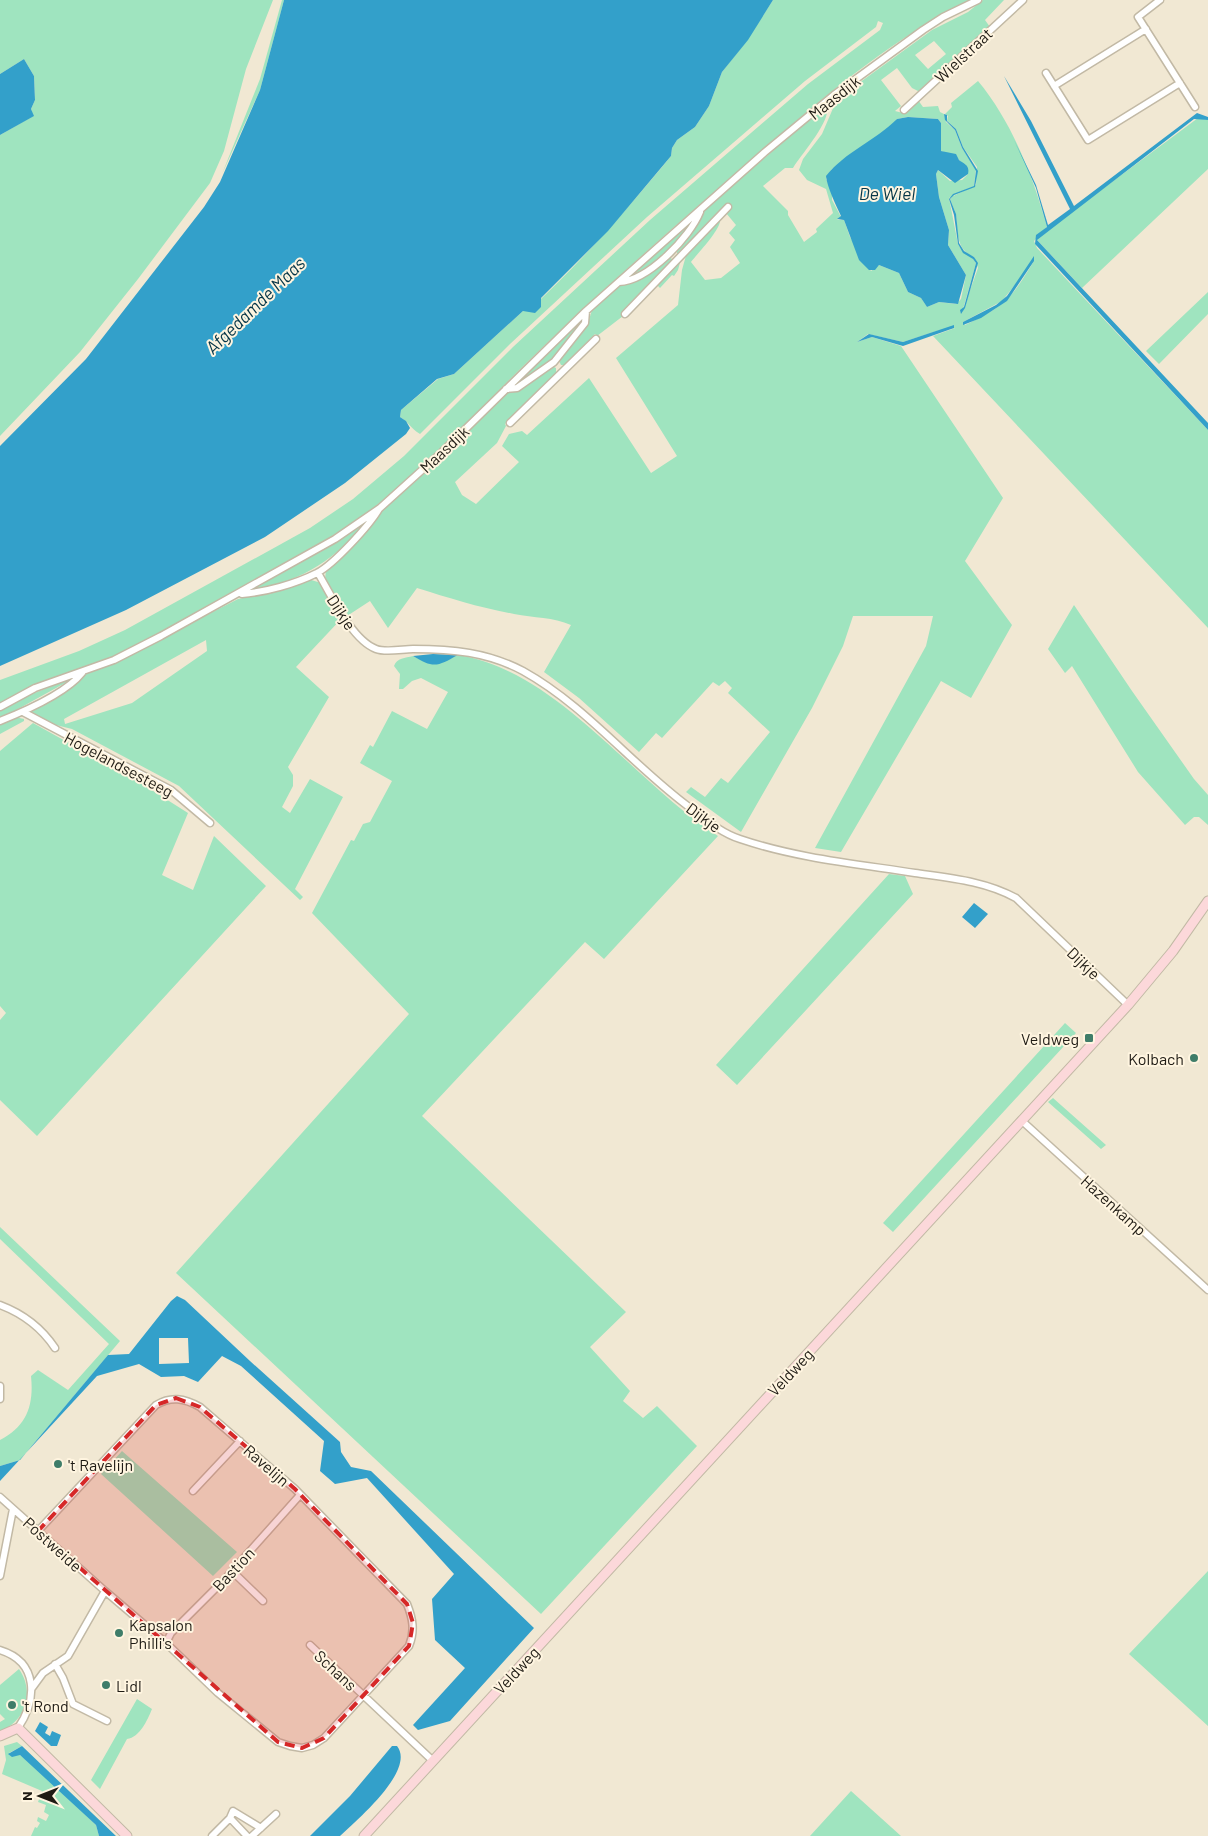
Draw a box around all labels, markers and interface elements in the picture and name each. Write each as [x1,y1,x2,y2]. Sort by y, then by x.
street label: Wielstraat [930,24,996,86]
street label: Maasdijk [804,71,864,123]
water label: De Wiel [859,182,915,204]
water label: Afgedamde Maas [201,252,309,358]
street label: Maasdijk [415,422,473,476]
street label: Dijkje [324,591,360,633]
street label: Hogelandsesteeg [61,727,177,801]
street label: Dijkje [683,798,725,836]
street label: Dijkje [1064,943,1104,983]
place label: Veldweg [1021,1029,1079,1048]
marker: Veldweg [1083,1032,1095,1044]
place label: Kolbach [1128,1049,1184,1068]
marker: Kolbach [1188,1052,1200,1064]
street label: Hazenkamp [1078,1171,1150,1239]
street label: Veldweg [763,1344,817,1400]
street label: Ravelijn [240,1440,294,1490]
place label: 't Ravelijn [68,1455,133,1474]
marker: 't Ravelijn [52,1458,64,1470]
street label: Postweide [20,1513,86,1575]
street label: Bastion [208,1543,258,1595]
place label: Kapsalon Philli's [129,1615,193,1652]
marker: Kapsalon Philli's [113,1627,125,1639]
street label: Veldweg [489,1642,543,1698]
street label: Schans [311,1646,361,1694]
place label: Lidl [116,1676,142,1695]
marker: Lidl [100,1679,112,1691]
place label: 't Rond [22,1696,69,1715]
marker: 't Rond [6,1699,18,1711]
north arrow [15,1771,65,1821]
text: N [18,1791,35,1801]

